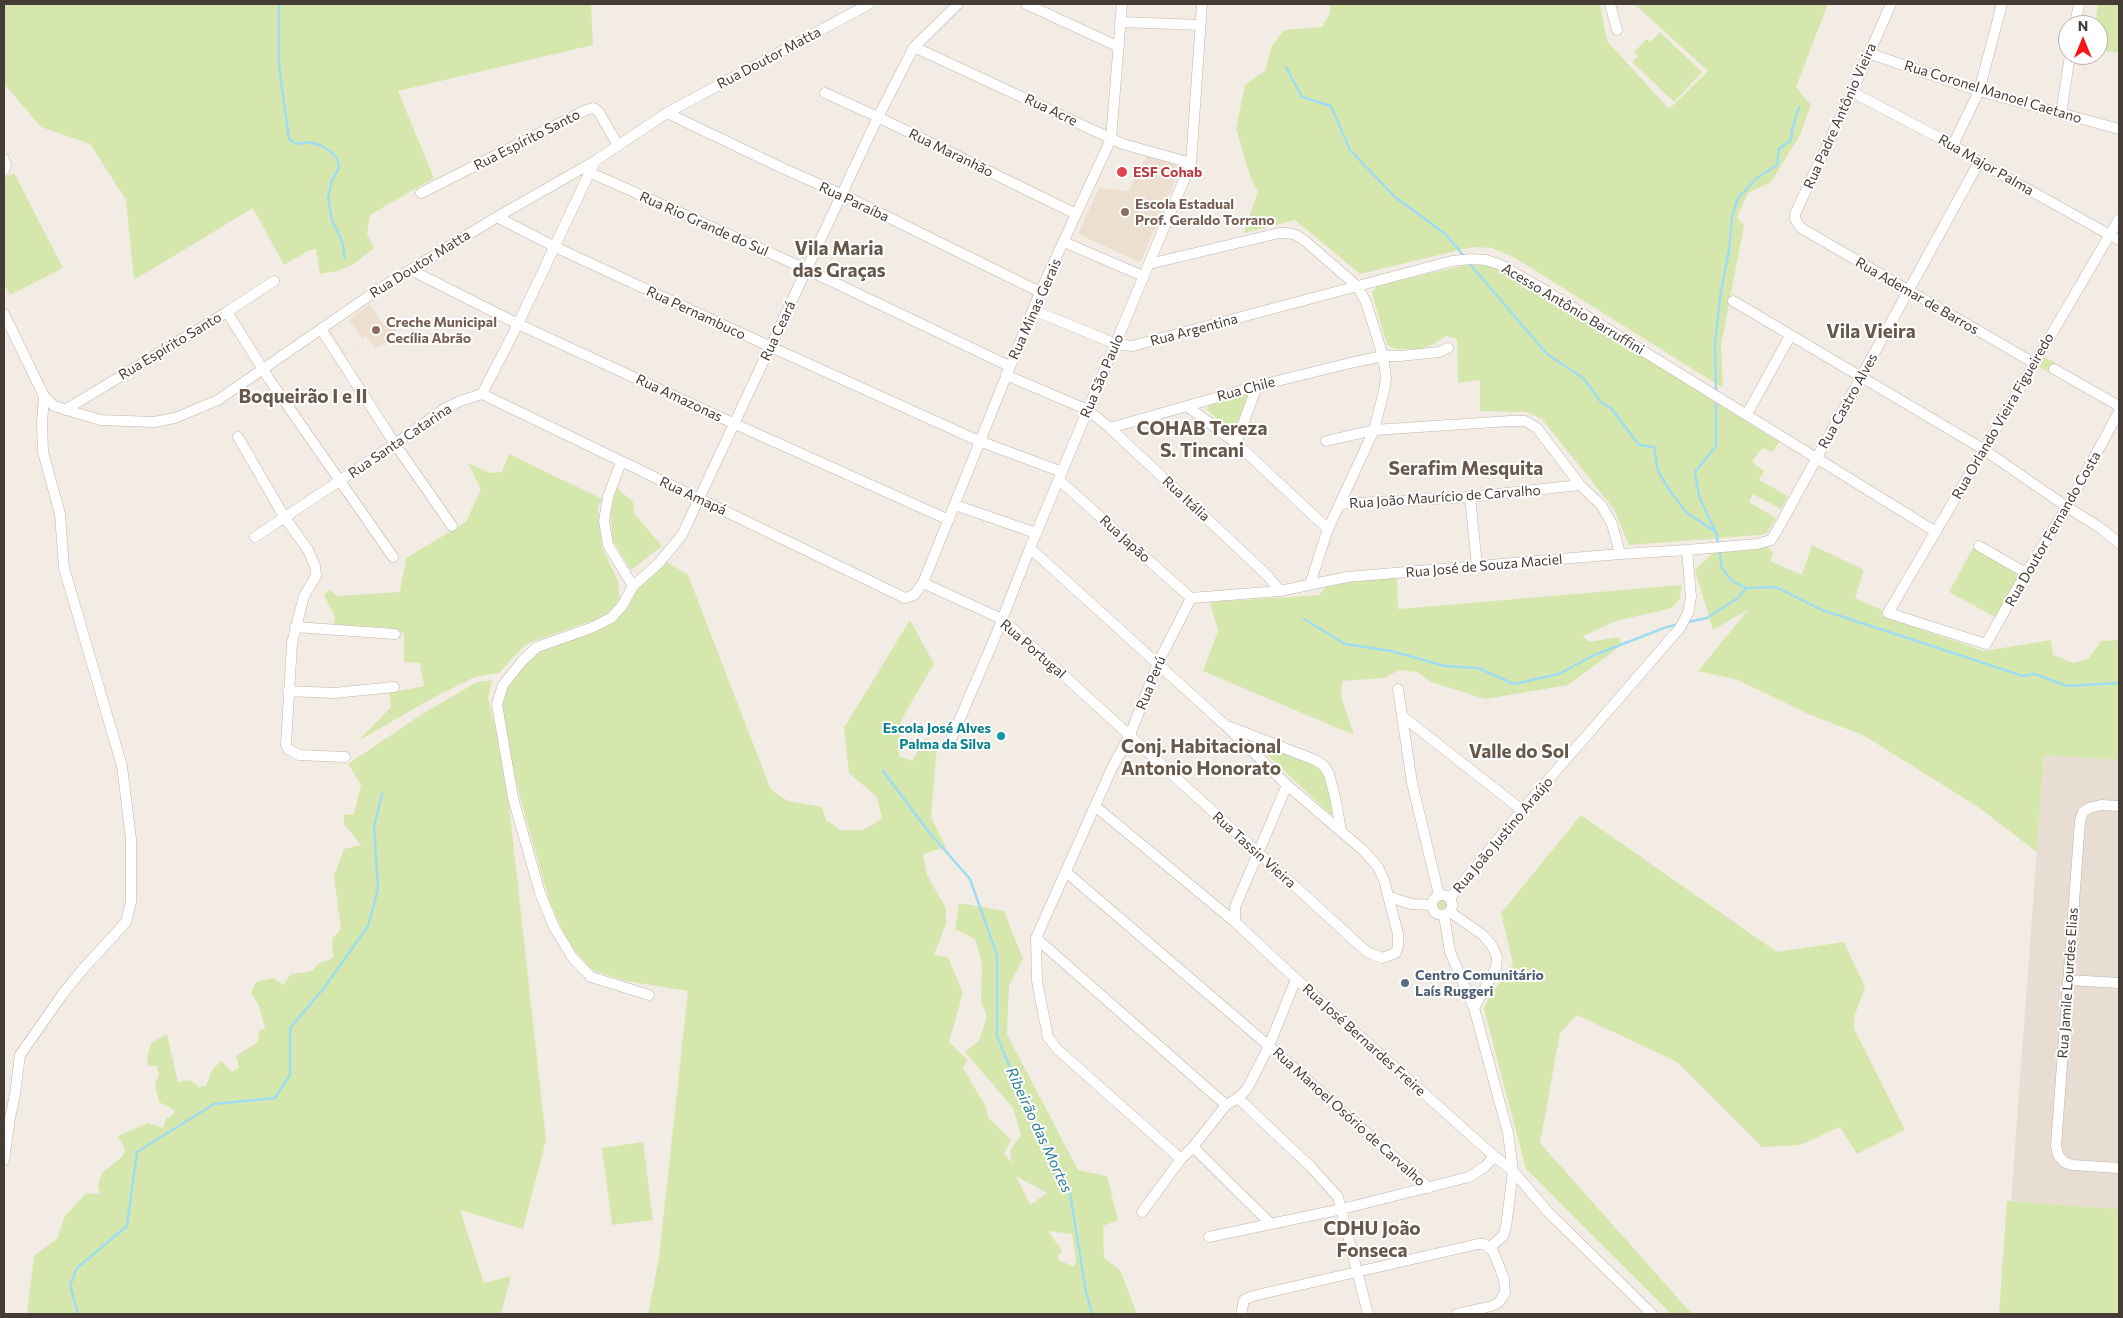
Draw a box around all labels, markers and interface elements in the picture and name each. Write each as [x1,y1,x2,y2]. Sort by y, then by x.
north arrow [2058,15,2108,65]
text: N [2078,17,2088,34]
street label: Rua Doutor Matta [714,24,824,92]
street label: Rua Padre Antônio Vieira [1800,40,1880,192]
street label: Rua Coronel Manoel Caetano [1902,57,2084,127]
street label: Rua Acre [1022,91,1080,129]
street label: Rua Espírito Santo [471,106,583,174]
street label: Rua Maranhão [906,125,996,181]
street label: Rua Major Palma [1935,131,2037,199]
place label: ESF Cohab [1133,164,1202,180]
marker: ESF Cohab [1115,165,1129,179]
street label: Rua Paraíba [816,178,892,226]
street label: Rua Rio Grande do Sul [637,188,771,260]
place label: Escola Estadual Prof. Geraldo Torrano [1135,196,1275,228]
marker: Escola Estadual Prof. Geraldo Torrano [1119,206,1131,218]
street label: Rua Doutor Matta [367,226,473,302]
district label: Vila Maria das Graças [792,238,886,282]
street label: Rua Ademar de Barros [1852,254,1982,338]
street label: Rua Minas Gerais [1005,256,1065,362]
street label: Acesso Antônio Barruffini [1499,260,1647,358]
street label: Rua Pernambuco [644,283,748,343]
street label: Rua Ceará [757,298,799,364]
street label: Rua Espírito Santo [115,309,225,383]
street label: Rua Argentina [1148,310,1240,350]
place label: Creche Municipal Cecília Abrão [386,314,497,347]
district label: Vila Vieira [1826,321,1916,343]
marker: Creche Municipal Cecília Abrão [370,324,382,336]
street label: Rua Orlando Vieira Figueiredo [1948,330,2058,502]
street label: Rua São Paulo [1077,332,1127,420]
street label: Rua Castro Alves [1815,350,1881,452]
street label: Rua Amazonas [633,371,725,425]
street label: Rua Chile [1215,373,1277,405]
district label: Boqueirão I e II [239,386,367,408]
street label: Rua Santa Catarina [345,400,455,482]
district label: COHAB Tereza S. Tincani [1137,418,1267,462]
street label: Rua Doutor Fernando Costa [2002,448,2104,610]
district label: Serafim Mesquita [1389,458,1543,480]
street label: Rua Amapá [657,473,729,519]
street label: Rua Itália [1159,473,1213,525]
street label: Rua João Maurício de Carvalho [1349,482,1541,512]
street label: Rua Japão [1096,512,1154,566]
street label: Rua José de Souza Maciel [1405,551,1563,581]
street label: Rua Portugal [997,616,1069,682]
street label: Rua Perú [1133,654,1169,712]
place label: Escola José Alves Palma da Silva [883,720,991,752]
marker: Escola José Alves Palma da Silva [995,730,1007,742]
district label: Conj. Habitacional Antonio Honorato [1121,736,1281,780]
district label: Valle do Sol [1469,741,1569,763]
street label: Rua João Justino Araújo [1449,773,1557,897]
street label: Rua Tassin Vieira [1209,808,1299,892]
street label: Rua Jamile Lourdes Elias [2054,907,2082,1059]
place label: Centro Comunitário Laís Ruggeri [1415,967,1544,1000]
marker: Centro Comunitário Laís Ruggeri [1399,977,1411,989]
street label: Rua José Bernardes Freire [1299,980,1429,1100]
street label: Rua Manoel Osório de Carvalho [1269,1044,1429,1190]
water label: Ribeirão das Mortes [1002,1064,1076,1196]
district label: CDHU João Fonseca [1323,1218,1421,1262]

